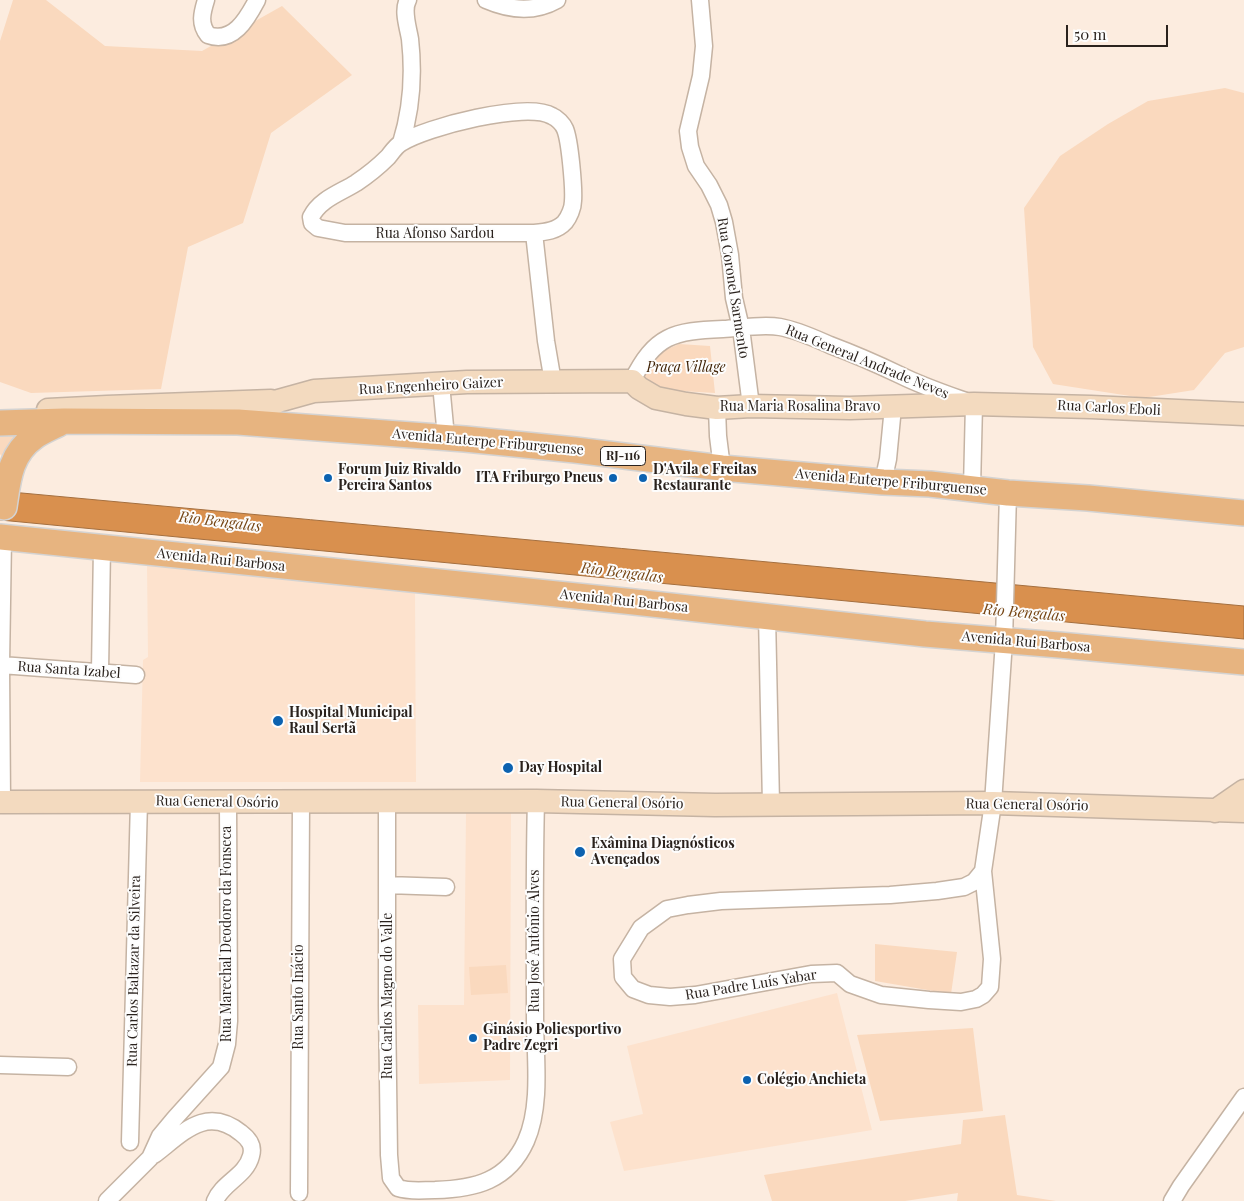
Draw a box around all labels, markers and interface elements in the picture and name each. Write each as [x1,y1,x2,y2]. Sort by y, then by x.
scale bar [1069,15,1172,47]
text: 50 m [1074,24,1106,44]
street label: Rua Coronel Sarmento [714,216,752,360]
street label: Rua Afonso Sardou [376,226,494,242]
street label: Rua General Andrade Neves [783,321,951,403]
park label: Praça Village [647,360,725,376]
street label: Rua Engenheiro Gaizer [358,374,504,398]
street label: Rua Carlos Eboli [1057,397,1161,419]
street label: Rua Maria Rosalina Bravo [720,399,880,415]
street label: Avenida Euterpe Friburguense [392,425,584,459]
road number: RJ-116 [600,446,646,466]
place label: Forum Juiz Rivaldo Pereira Santos [338,462,461,494]
place label: D'Avila e Freitas Restaurante [653,462,757,494]
street label: Avenida Euterpe Friburguense [795,465,987,499]
place label: ITA Friburgo Pneus [476,470,603,486]
marker: Forum Juiz Rivaldo Pereira Santos [322,472,334,484]
marker: ITA Friburgo Pneus [607,472,619,484]
marker: D'Avila e Freitas Restaurante [637,472,649,484]
water label: Rio Bengalas [178,508,262,536]
street label: Avenida Rui Barbosa [156,545,286,575]
water label: Rio Bengalas [580,559,664,587]
street label: Avenida Rui Barbosa [559,586,689,616]
water label: Rio Bengalas [982,600,1066,626]
street label: Avenida Rui Barbosa [961,628,1091,656]
street label: Rua Santa Izabel [17,658,121,682]
place label: Hospital Municipal Raul Sertã [289,705,413,738]
marker: Hospital Municipal Raul Sertã [271,714,285,728]
place label: Day Hospital [519,760,602,776]
marker: Day Hospital [501,761,515,775]
street label: Rua General Osório [155,793,279,811]
street label: Rua General Osório [560,794,684,812]
street label: Rua General Osório [965,796,1089,814]
street label: Rua Marechal Deodoro da Fonseca [219,826,235,1042]
place label: Exâmina Diagnósticos Avençados [591,836,735,869]
marker: Exâmina Diagnósticos Avençados [573,845,587,859]
street label: Rua José Antônio Alves [527,870,543,1012]
street label: Rua Carlos Baltazar da Silveira [124,875,144,1067]
street label: Rua Carlos Magno do Valle [380,913,396,1079]
street label: Rua Santo Inácio [291,944,307,1050]
street label: Rua Padre Luís Yabar [684,966,818,1004]
place label: Ginásio Poliesportivo Padre Zegri [483,1022,621,1054]
marker: Ginásio Poliesportivo Padre Zegri [467,1032,479,1044]
place label: Colégio Anchieta [757,1072,866,1088]
marker: Colégio Anchieta [741,1074,753,1086]

